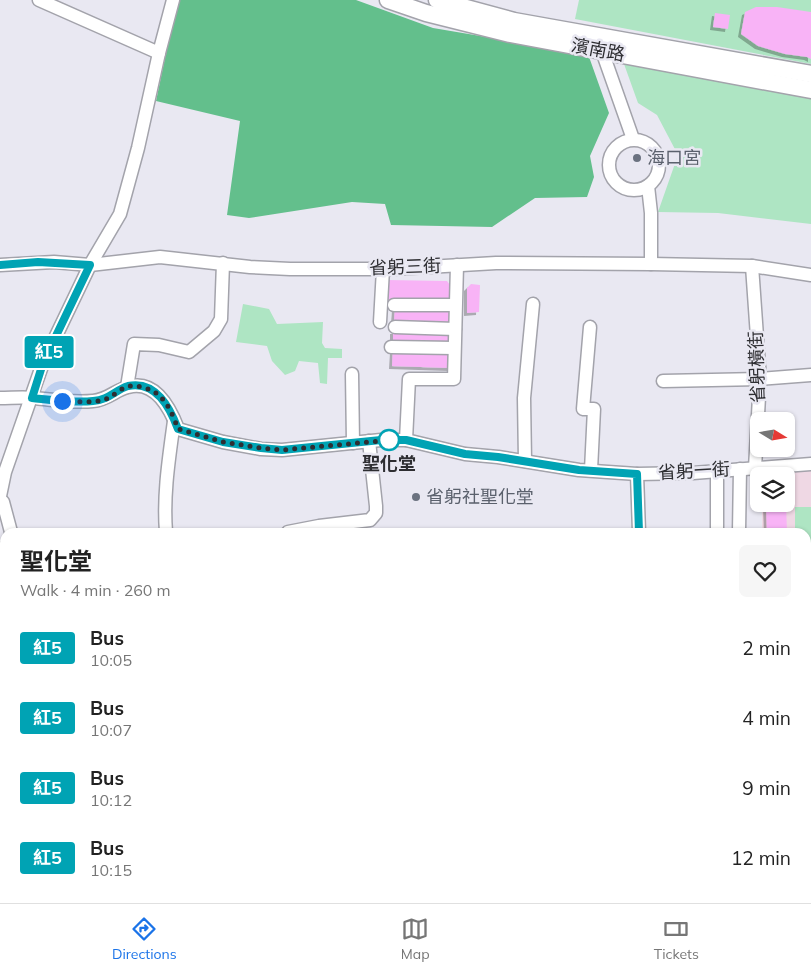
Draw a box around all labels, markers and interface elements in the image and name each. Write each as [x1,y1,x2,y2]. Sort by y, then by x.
street label: 濱南路 [569,33,627,66]
place label: 海口宮 [647,146,701,169]
marker: 海口宮 [631,152,643,164]
street label: 省躬三街 [369,254,441,279]
street label: 省躬橫街 [744,331,769,403]
line badge: 紅5 [27,336,72,368]
text: 紅5 [35,340,63,363]
your location [50,389,75,414]
north arrow [750,412,795,458]
map controls [750,412,795,512]
marker: 聖化堂 [378,429,400,451]
place label: 聖化堂 [362,452,416,475]
street label: 省躬一街 [657,457,731,484]
button: layers [750,467,795,512]
place label: 省躬社聖化堂 [426,485,534,508]
marker: 省躬社聖化堂 [410,491,422,503]
button: heart [739,545,791,597]
text: 聖化堂 [20,546,92,576]
text: Walk · 4 min · 260 m [20,580,171,600]
text: Bus [90,626,124,650]
text: 紅5 [33,636,62,659]
text: 2 min [742,636,791,660]
text: 10:05 [90,650,132,670]
text: Bus [90,696,124,720]
text: 紅5 [33,706,62,729]
text: 4 min [742,706,791,730]
text: 10:07 [90,720,132,740]
text: Bus [90,766,124,790]
text: 紅5 [33,776,62,799]
text: 9 min [742,776,791,800]
text: 10:12 [90,790,132,810]
text: Bus [90,836,124,860]
text: 紅5 [33,846,62,869]
text: 12 min [731,846,791,870]
text: 10:15 [90,860,132,880]
tab: Directions [112,915,177,963]
tab: Map [401,915,430,963]
tab: Tickets [654,915,699,963]

